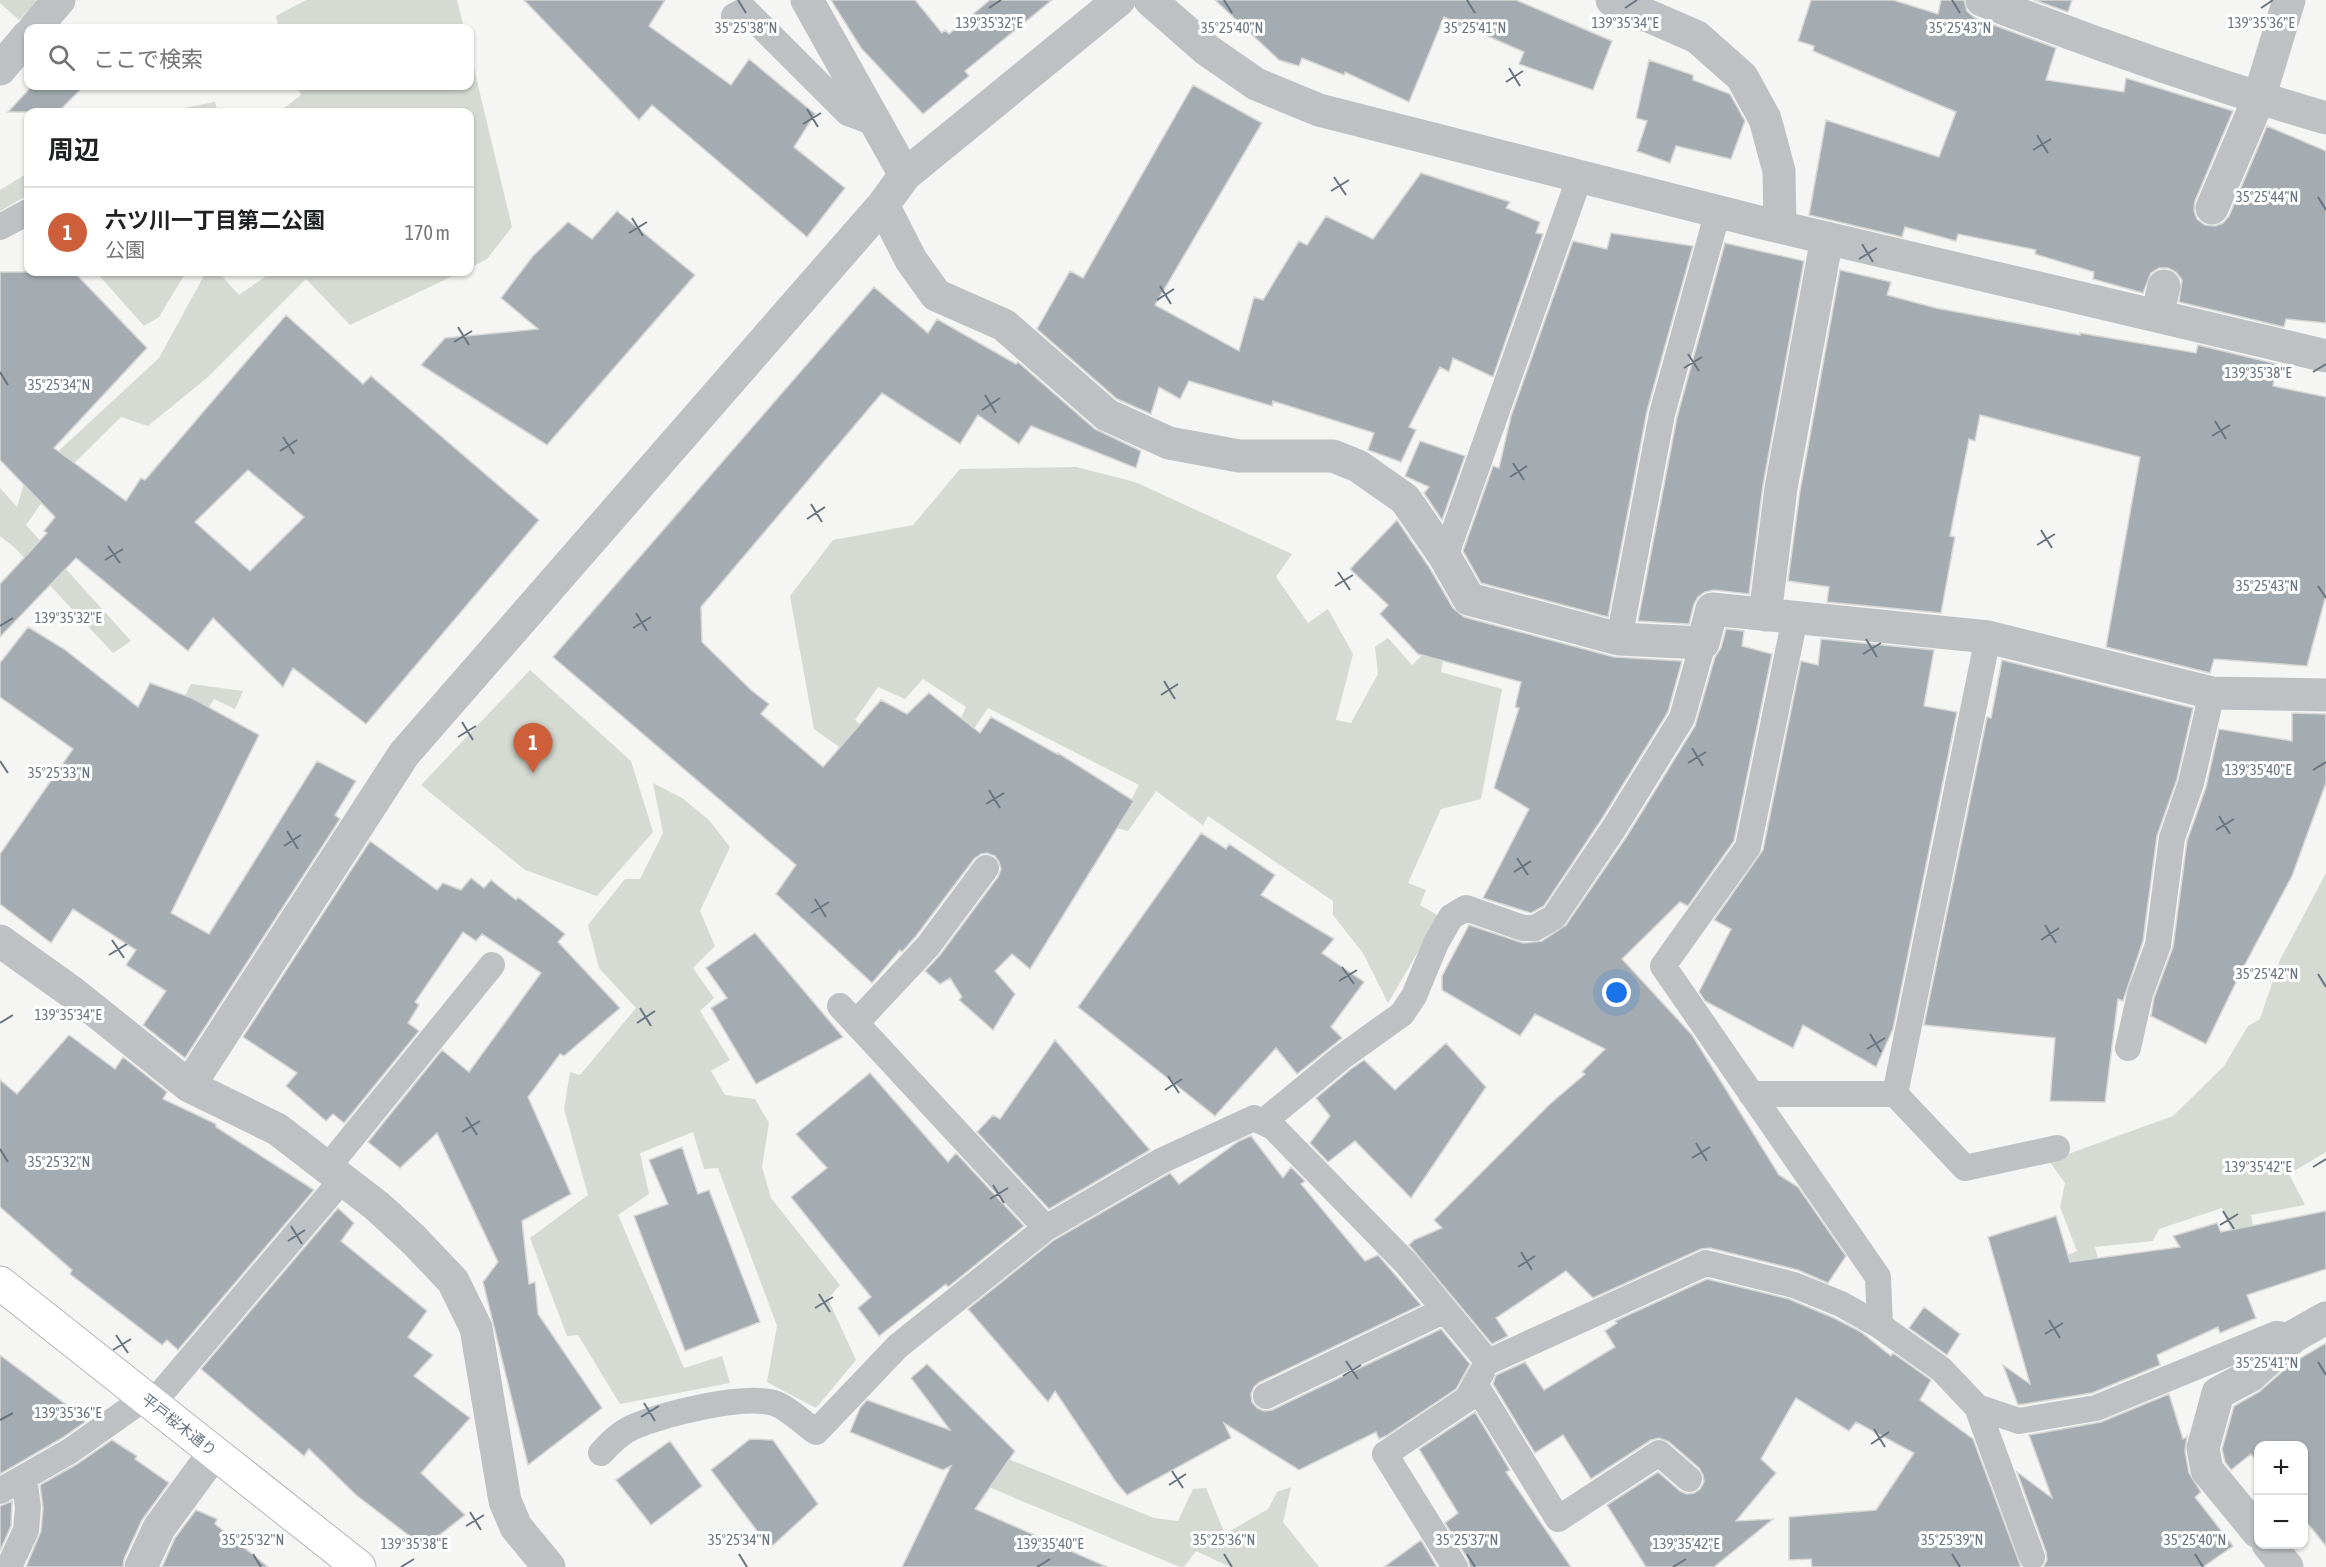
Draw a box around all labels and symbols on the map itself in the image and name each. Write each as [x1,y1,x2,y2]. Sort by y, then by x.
text: 139°35'32"E [955,14,1023,31]
text: 139°35'34"E [1591,14,1659,31]
text: 139°35'36"E [2227,14,2295,31]
text: 35°25'38"N [715,19,777,36]
text: 35°25'40"N [1201,19,1263,36]
text: 35°25'41"N [1444,19,1506,36]
text: 35°25'43"N [1929,19,1991,36]
text: 35°25'44"N [2236,188,2298,205]
text: 139°35'38"E [2224,364,2292,381]
text: 35°25'34"N [28,376,90,393]
text: 35°25'43"N [2236,577,2298,594]
text: 139°35'32"E [34,609,102,626]
pin: 1 [514,724,552,773]
text: 139°35'40"E [2224,761,2292,778]
text: 35°25'33"N [28,764,90,781]
text: 35°25'42"N [2236,965,2298,982]
your location [1602,978,1631,1007]
text: 139°35'34"E [34,1006,102,1023]
text: 35°25'32"N [28,1153,90,1170]
text: 139°35'42"E [2224,1158,2292,1175]
text: 35°25'41"N [2236,1354,2298,1371]
street label: 平戸桜木通り [139,1390,220,1459]
text: 139°35'36"E [34,1404,102,1421]
text: 35°25'32"N [222,1531,284,1548]
text: 35°25'34"N [708,1531,770,1548]
text: 35°25'36"N [1193,1531,1255,1548]
text: 35°25'37"N [1436,1531,1498,1548]
text: 35°25'39"N [1921,1531,1983,1548]
text: 35°25'40"N [2164,1531,2226,1548]
text: 139°35'38"E [380,1535,448,1552]
text: 139°35'40"E [1016,1535,1084,1552]
text: 139°35'42"E [1652,1535,1720,1552]

